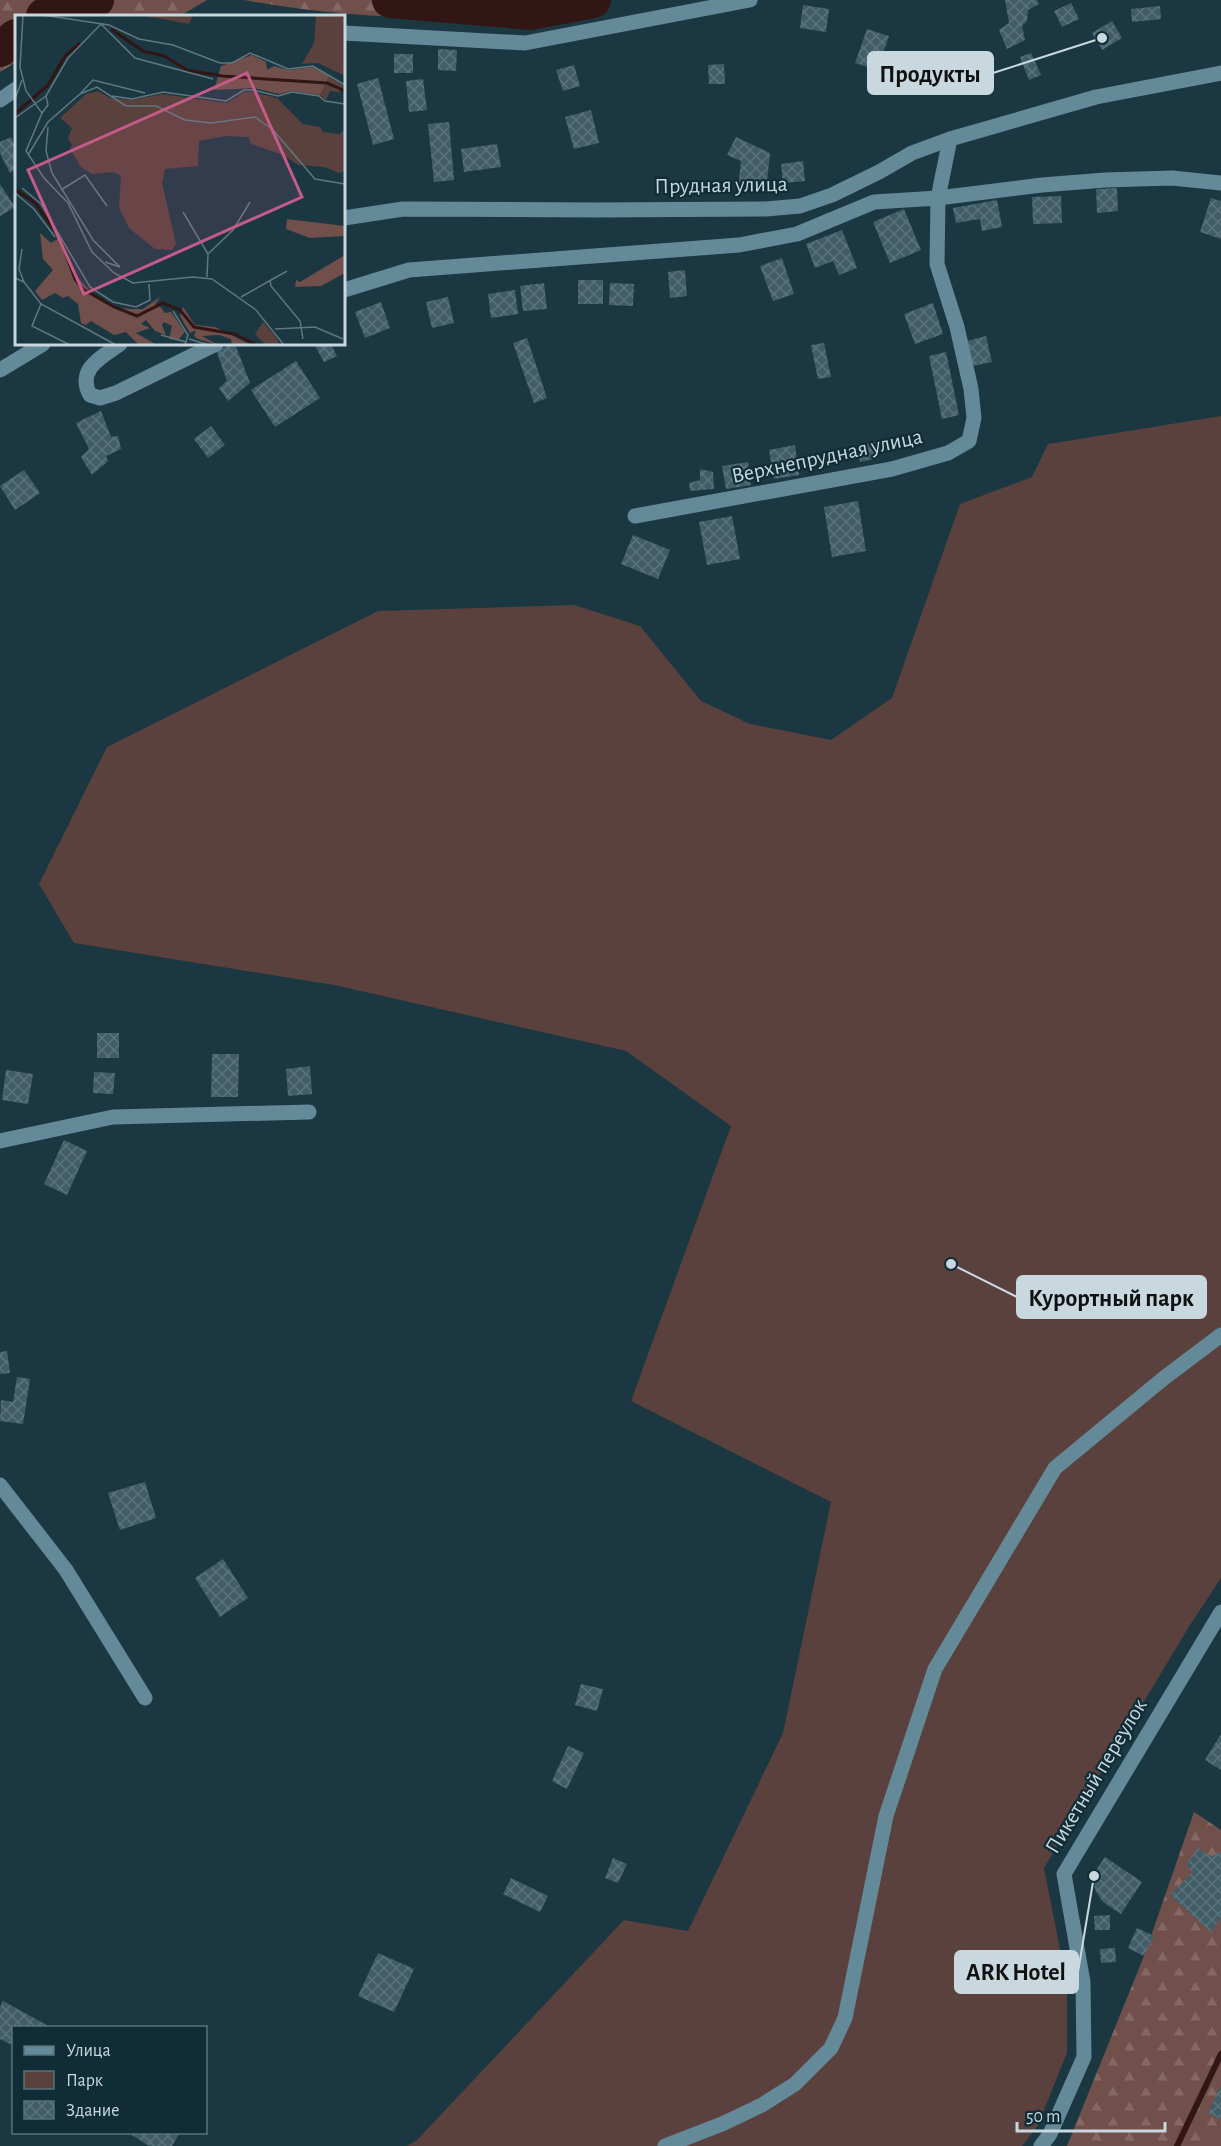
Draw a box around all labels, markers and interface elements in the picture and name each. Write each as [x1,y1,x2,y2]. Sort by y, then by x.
inset map [15,15,345,345]
callout: Продукты [868,52,993,94]
text: Продукты [879,63,981,87]
street label: Прудная улица [654,173,788,197]
street label: Верхнепрудная улица [729,425,925,487]
callout: Курортный парк [1017,1276,1206,1318]
text: Курортный парк [1028,1287,1194,1311]
street label: Пикетный переулок [1041,1695,1151,1857]
callout: ARK Hotel [955,1951,1078,1993]
text: ARK Hotel [966,1961,1066,1985]
legend [12,2026,207,2134]
text: Улица [66,2042,111,2060]
text: Парк [66,2072,104,2090]
scale bar [1017,2095,1166,2133]
text: Здание [66,2102,120,2120]
text: 50 m [1026,2108,1060,2126]

